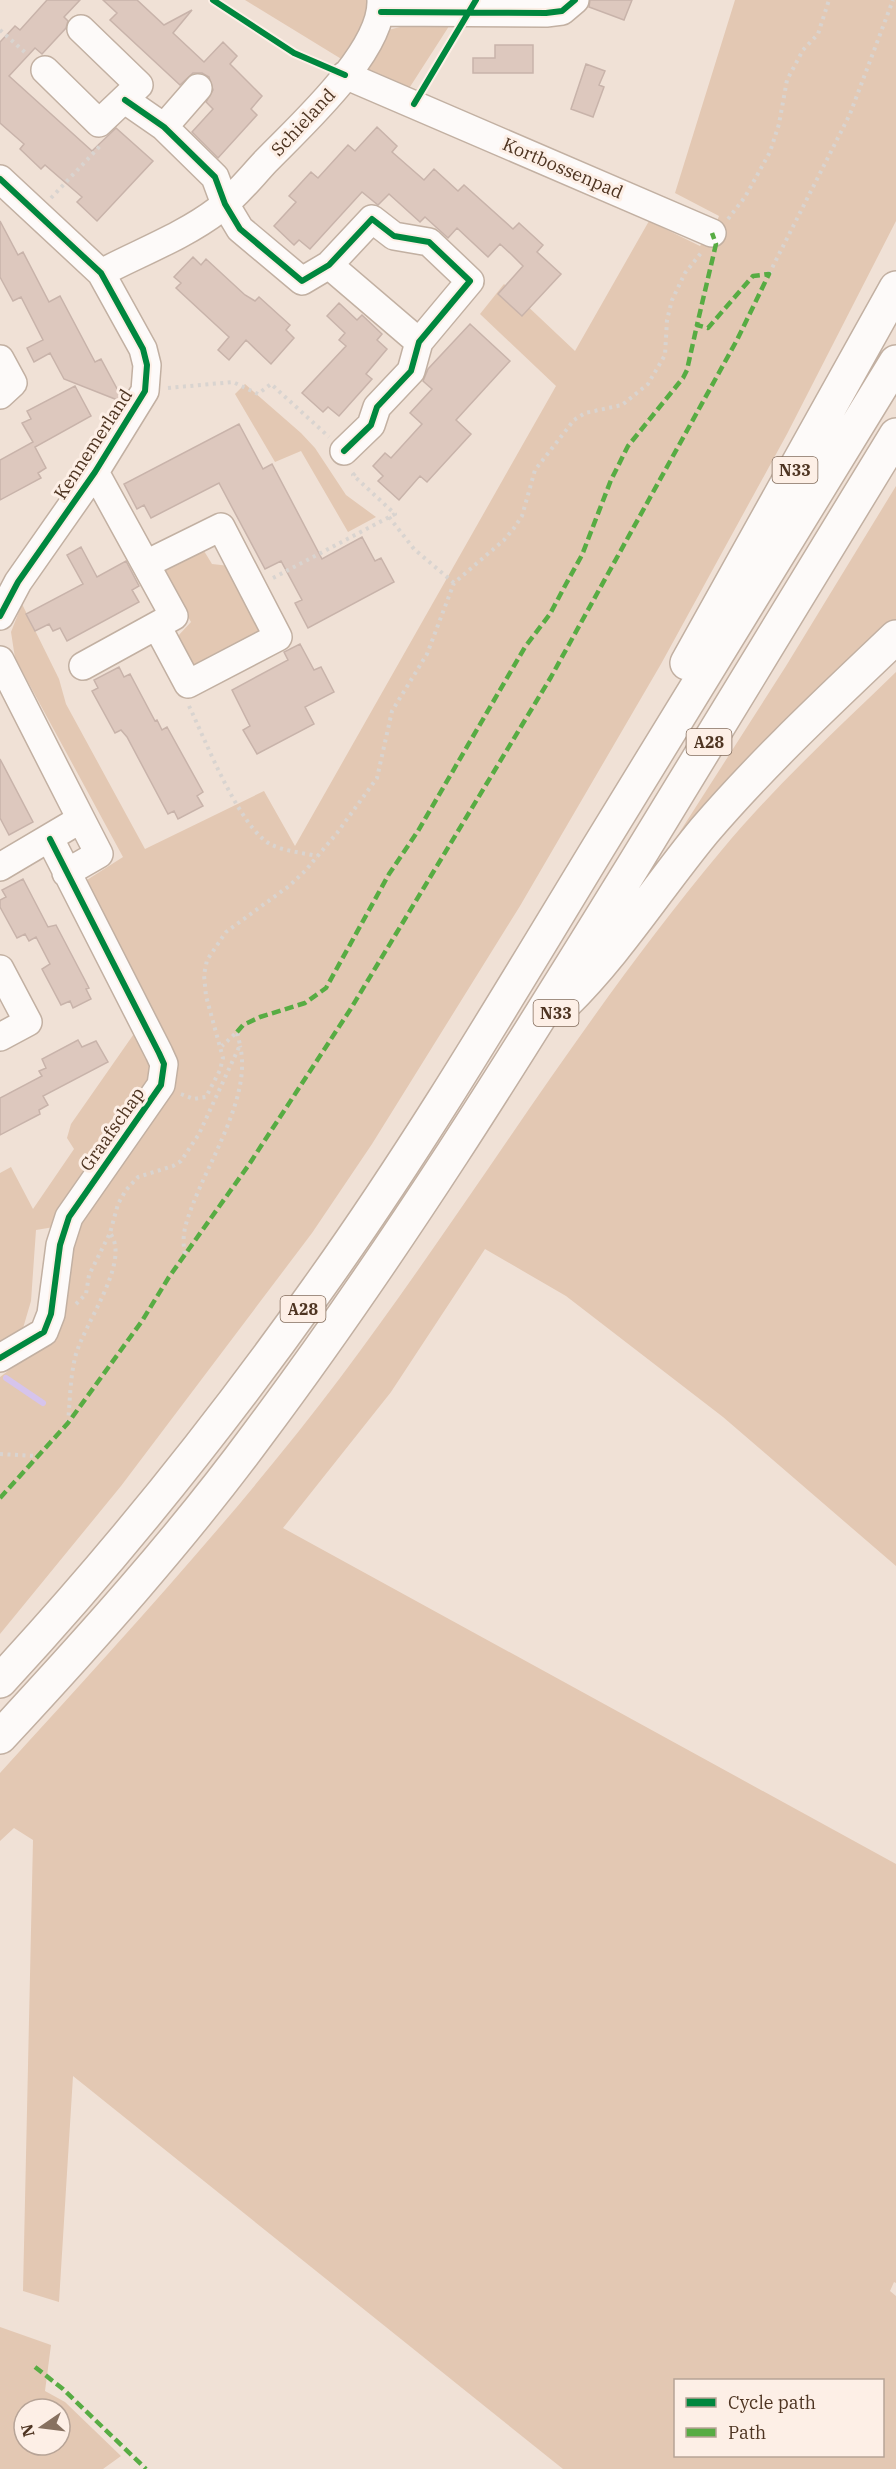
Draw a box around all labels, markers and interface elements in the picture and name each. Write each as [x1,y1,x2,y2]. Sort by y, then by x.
street label: Schieland [266,83,340,161]
street label: Kortbossenpad [499,132,627,204]
street label: Kennemerland [49,384,137,504]
road number: N33 [772,457,818,483]
road number: A28 [686,729,732,755]
road number: N33 [534,1000,578,1026]
street label: Graafschap [75,1083,149,1175]
road number: A28 [280,1296,326,1322]
legend [674,2379,884,2457]
text: Cycle path [728,2391,816,2414]
north arrow [12,2397,72,2457]
text: Path [728,2421,766,2444]
text: N [16,2422,39,2439]

